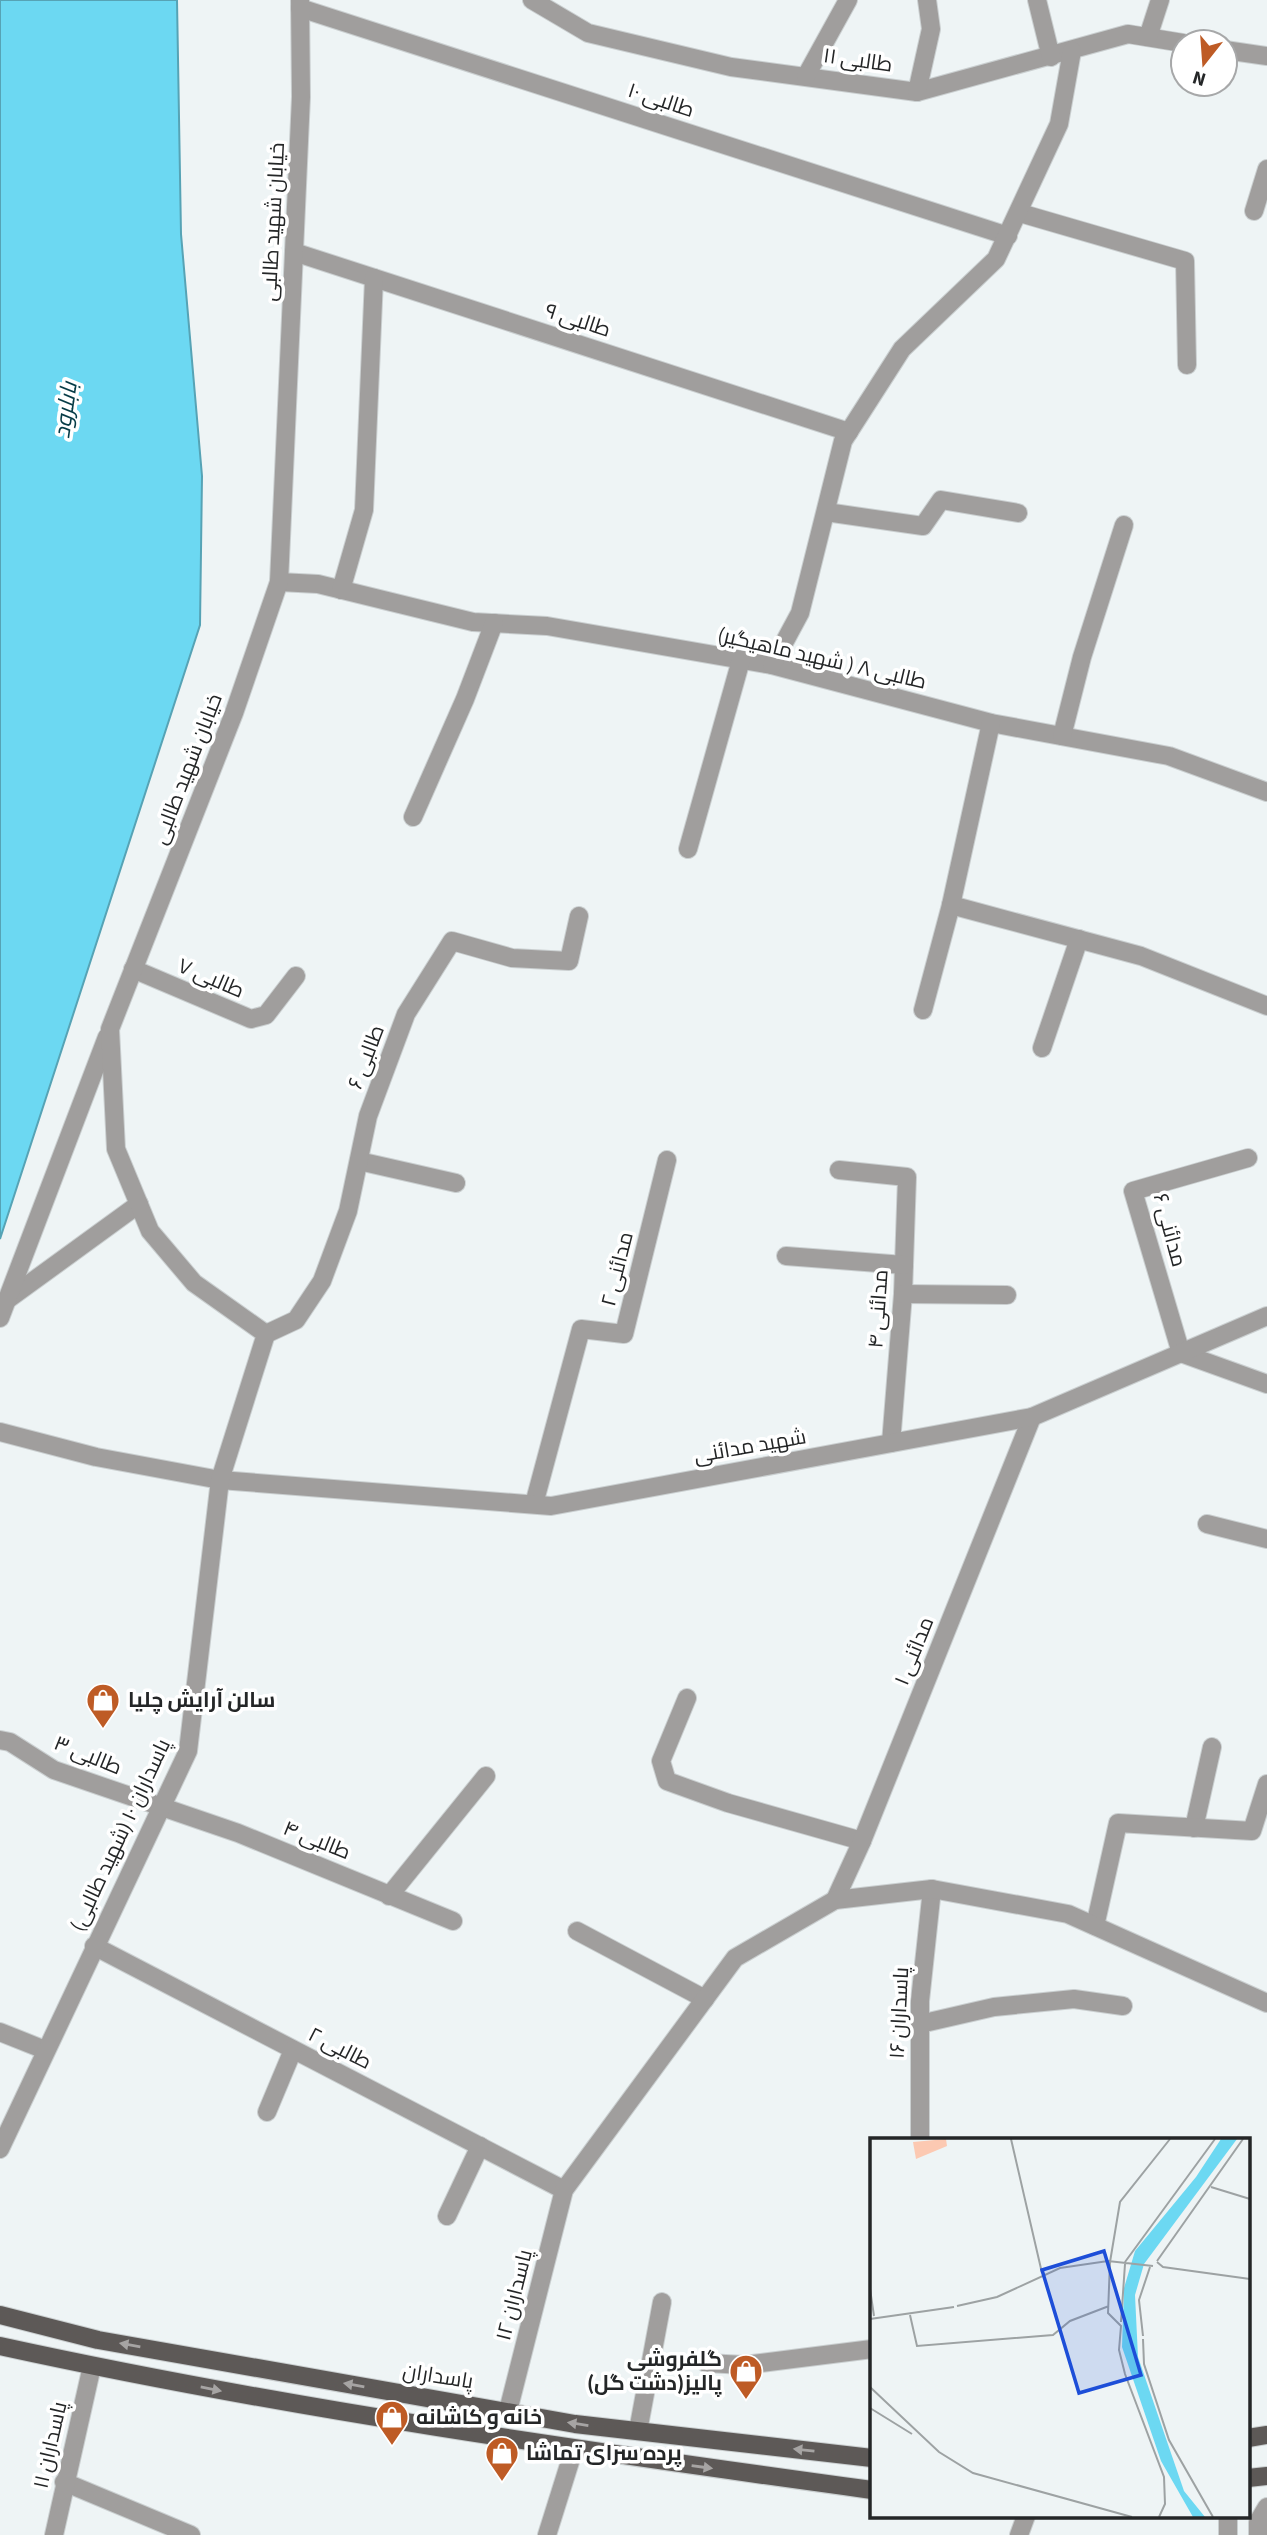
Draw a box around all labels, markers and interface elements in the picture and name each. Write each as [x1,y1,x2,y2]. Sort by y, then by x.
north arrow [1169,28,1239,98]
street label: طالبی ۱۱ [822,40,894,80]
text: N [1189,63,1209,93]
street label: طالبی ۱۰ [624,75,698,125]
street label: خیابان شهید طالبی [254,142,292,302]
street label: طالبی ۹ [541,295,615,345]
water label: بابلرود [45,378,86,440]
street label: طالبی ۸ ( شهید ماهیگیر) [715,619,929,697]
street label: خیابان شهید طالبی [144,689,230,849]
street label: طالبی ۷ [173,951,249,1005]
street label: طالبی ۶ [340,1021,392,1093]
street label: مدائنی ۶ [1146,1190,1194,1270]
street label: مدائنی ۲ [593,1228,641,1310]
street label: مدائنی ۴ [860,1269,896,1349]
street label: شهید مدائنی [691,1421,809,1471]
street label: مدائنی ۱ [887,1612,941,1690]
shop icon: سالن آرایش چلیا [84,1681,122,1730]
place label: سالن آرایش چلیا [128,1685,275,1715]
street label: طالبی ۳ [50,1728,126,1782]
street label: پاسداران ۱۰ (شهید طالبی) [62,1733,178,1936]
street label: طالبی ۴ [279,1813,355,1867]
street label: پاسداران ۱۶ [882,1966,916,2060]
street label: طالبی ۲ [303,2019,377,2077]
inset map [870,2138,1250,2518]
street label: پاسداران ۱۲ [488,2246,540,2344]
one-way arrow [118,2339,140,2350]
place label: گلفروشی پالیز(دشت گل) [587,2344,722,2398]
shop icon: گلفروشی پالیز(دشت گل) [727,2352,765,2401]
street label: پاسداران [400,2356,476,2396]
one-way arrow [343,2379,365,2390]
one-way arrow [200,2384,222,2395]
street label: پاسداران ۱۱ [25,2398,75,2491]
shop icon: خانه و کاشانه [373,2398,411,2447]
place label: خانه و کاشانه [416,2402,542,2432]
one-way arrow [567,2418,589,2429]
shop icon: پرده سرای تماشا [483,2434,521,2483]
place label: پرده سرای تماشا [526,2438,682,2468]
one-way arrow [793,2444,815,2455]
one-way arrow [691,2461,713,2472]

